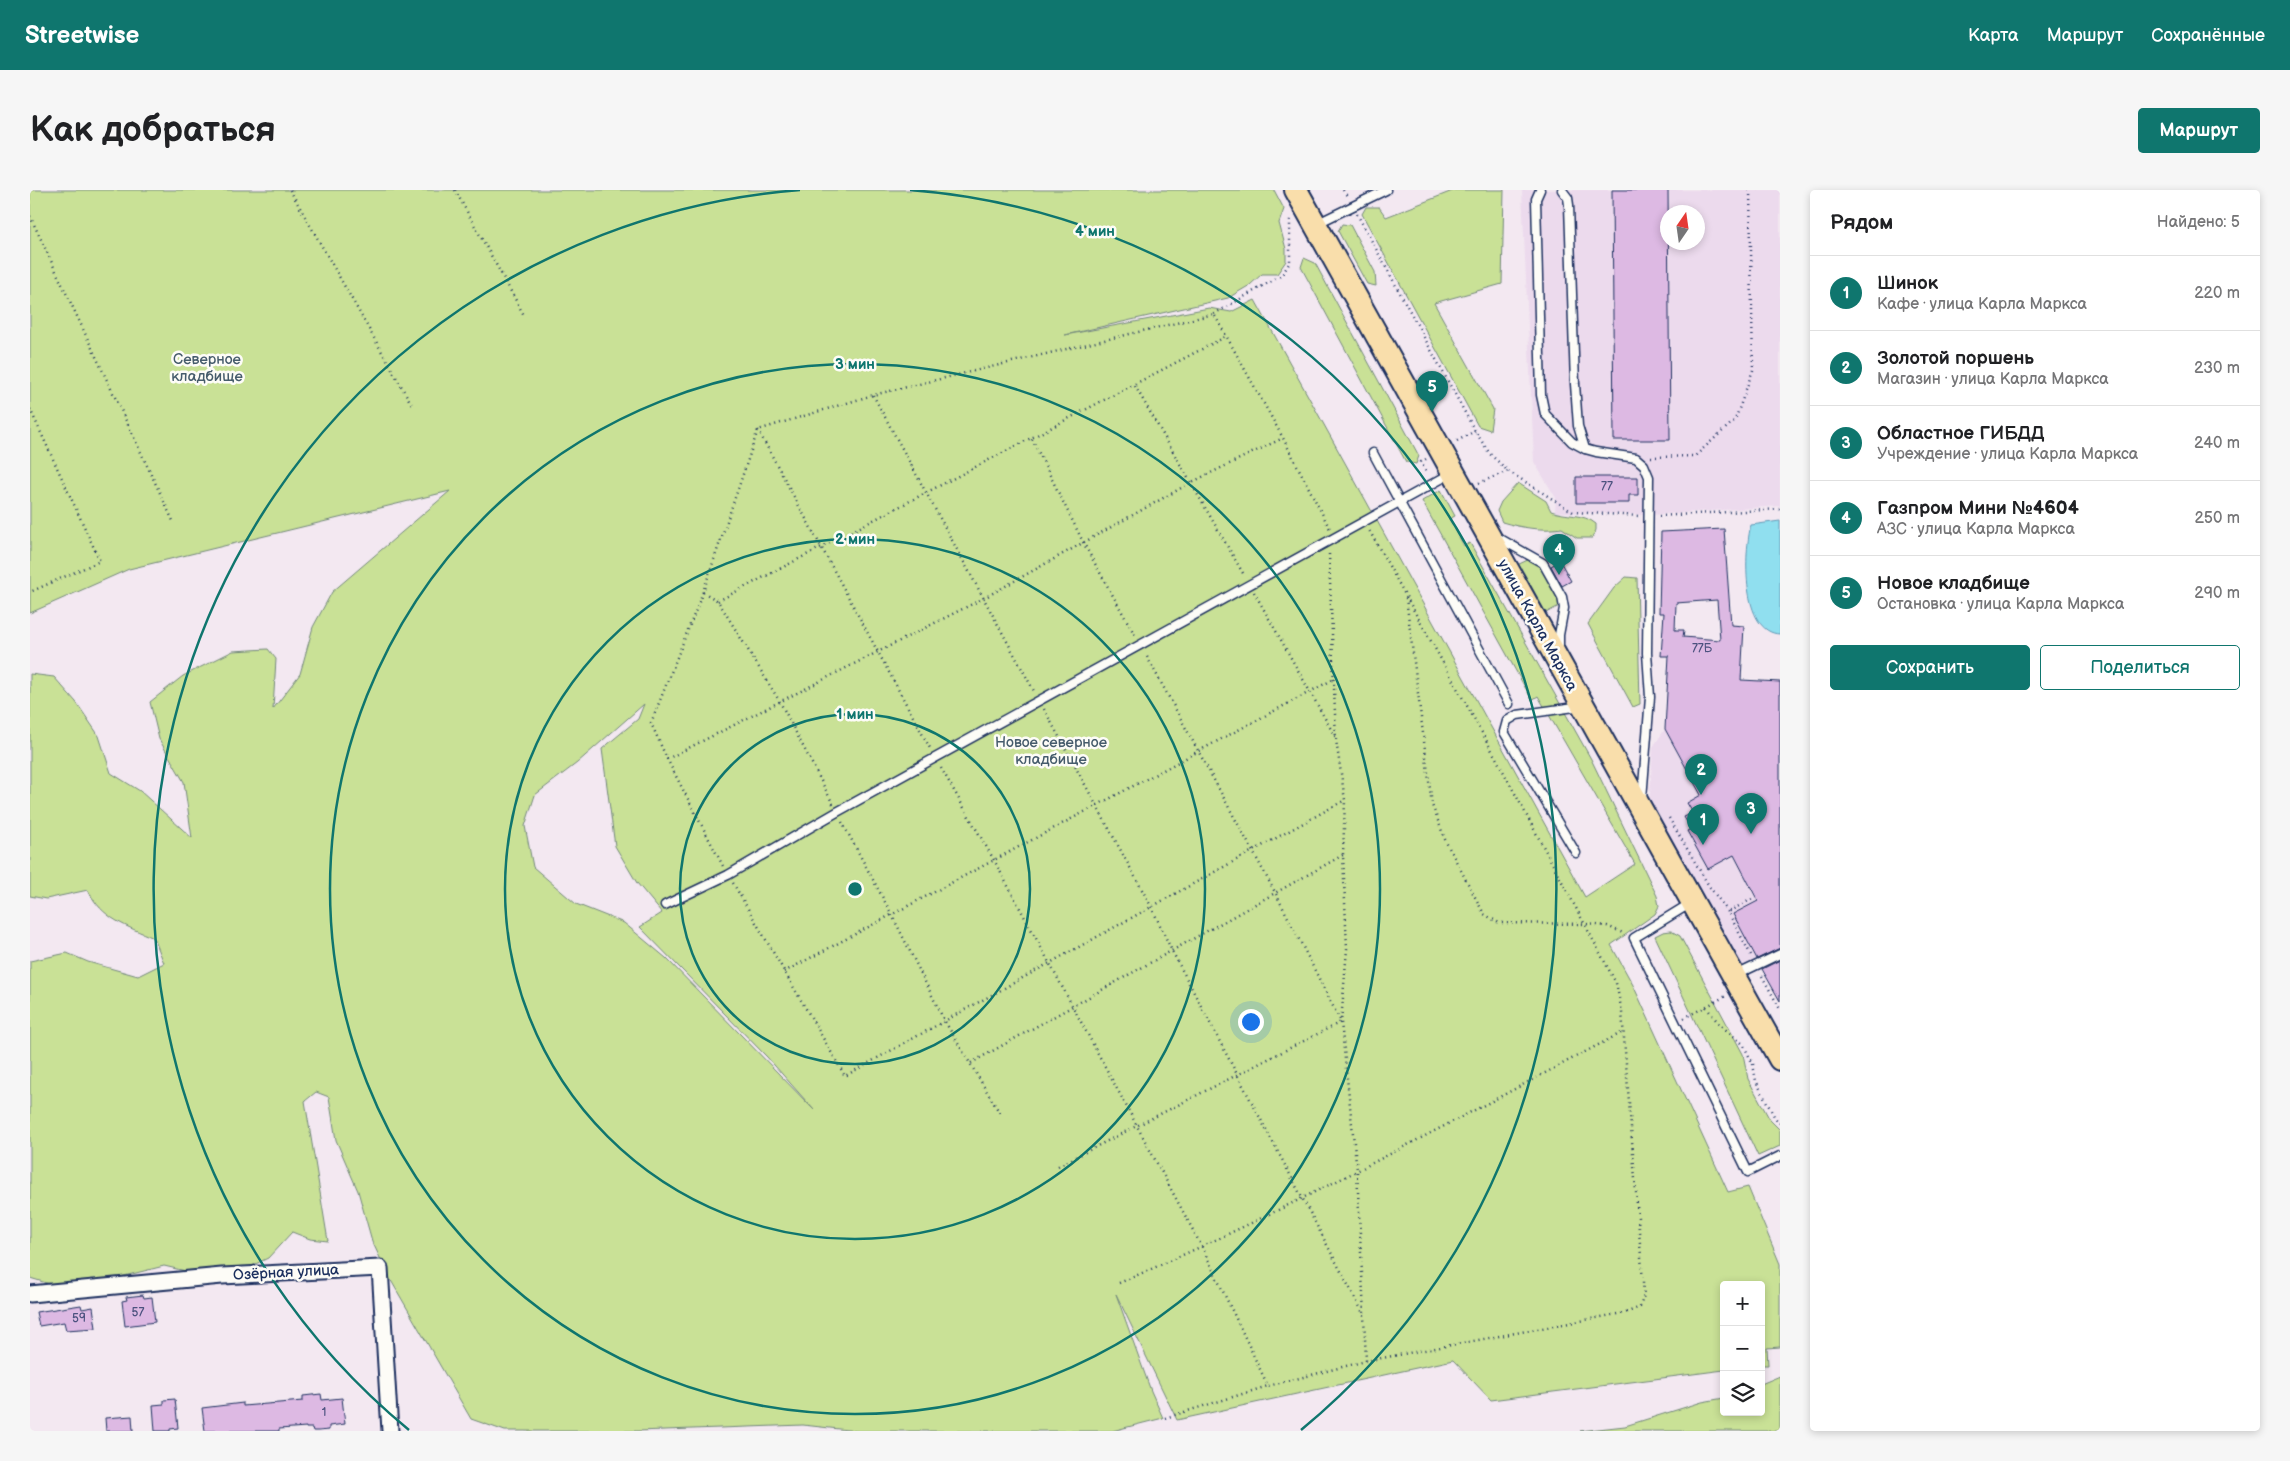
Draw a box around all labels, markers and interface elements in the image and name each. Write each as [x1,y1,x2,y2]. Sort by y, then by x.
text: Streetwise [25,21,139,50]
text: Карта [1968,25,2019,46]
text: Маршрут [2047,25,2123,46]
text: Сохранённые [2151,25,2265,46]
button: Маршрут [2138,108,2260,153]
text: Как добраться [30,109,276,152]
north arrow [1660,205,1705,250]
text: Рядом [1830,210,1893,235]
text: Найдено: 5 [2157,213,2240,232]
text: 4 мин [1075,222,1115,241]
text: Шинок [1877,272,1938,295]
text: 1 [1843,284,1849,303]
text: 220 m [2194,284,2240,303]
text: Кафе · улица Карла Маркса [1877,295,2087,314]
text: Золотой поршень [1877,347,2034,370]
park label: Северное кладбище [171,350,243,386]
text: 3 мин [835,355,875,374]
text: 2 [1841,359,1851,378]
text: 230 m [2194,359,2240,378]
text: Магазин · улица Карла Маркса [1877,370,2109,389]
pin: 5 [1416,371,1448,412]
text: Областное ГИБДД [1877,422,2044,445]
text: 3 [1841,434,1851,453]
text: 240 m [2194,434,2240,453]
text: Учреждение · улица Карла Маркса [1877,445,2138,464]
house number: 77 [1601,479,1613,494]
text: Газпром Мини №4604 [1877,497,2079,520]
text: 4 [1841,509,1851,528]
text: 250 m [2194,509,2240,528]
text: АЗС · улица Карла Маркса [1877,520,2075,539]
text: 2 мин [835,530,875,549]
pin: 4 [1543,534,1575,575]
street label: улица Карла Маркса [1493,556,1582,695]
text: Новое кладбище [1877,572,2030,595]
text: 5 [1841,584,1851,603]
text: 290 m [2194,584,2240,603]
text: Остановка · улица Карла Маркса [1877,595,2124,614]
house number: 77Б [1692,641,1713,656]
button: Сохранить [1830,645,2030,690]
button: Поделиться [2040,645,2240,690]
text: 1 мин [836,705,874,724]
park label: Новое северное кладбище [995,733,1107,769]
pin: 2 [1685,754,1717,795]
pin: 3 [1735,793,1767,834]
pin: 1 [1687,804,1719,845]
centre of rings [846,880,864,898]
your location [1238,1009,1264,1035]
street label: Озёрная улица [233,1260,340,1285]
map controls [1720,1281,1765,1416]
button: + [1720,1281,1765,1326]
house number: 57 [132,1305,144,1320]
house number: 59 [72,1311,86,1326]
button: − [1720,1326,1765,1371]
button: layers [1720,1371,1765,1416]
house number: 1 [322,1405,326,1420]

